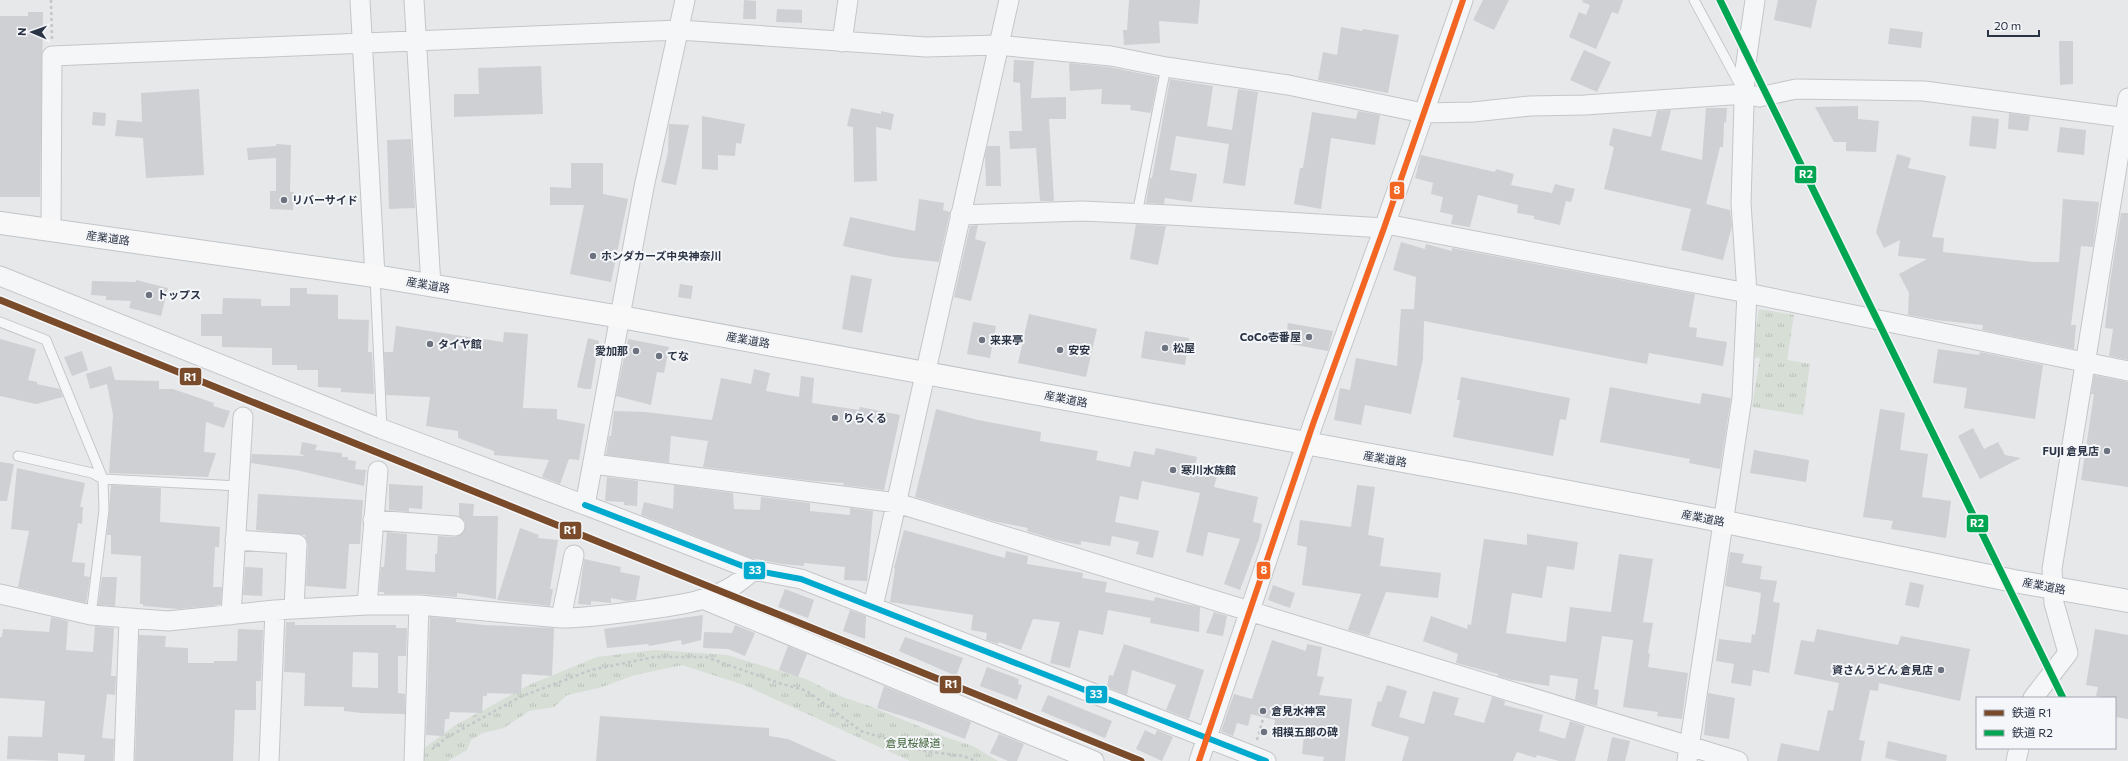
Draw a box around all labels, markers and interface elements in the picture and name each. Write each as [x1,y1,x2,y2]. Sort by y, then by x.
north arrow [12,12,52,52]
scale bar [1988,12,2039,38]
text: 20 m [1994,18,2021,32]
text: N [15,27,28,36]
line badge: R2 [1794,165,1817,184]
text: R2 [1799,167,1813,180]
line badge: 8 [1389,181,1405,200]
text: 8 [1394,183,1401,196]
place label: リバーサイド [292,193,358,206]
marker: リバーサイド [279,195,289,205]
street label: 産業道路 [85,228,131,247]
place label: ホンダカーズ中央神奈川 [601,249,721,262]
marker: ホンダカーズ中央神奈川 [588,251,598,261]
street label: 産業道路 [405,274,451,295]
place label: トップス [157,288,201,301]
marker: トップス [144,290,154,300]
street label: 産業道路 [725,329,771,350]
place label: CoCo壱番屋 [1240,330,1301,343]
marker: CoCo壱番屋 [1304,332,1314,342]
place label: 来来亭 [990,333,1023,346]
marker: 来来亭 [977,335,987,345]
place label: タイヤ館 [438,337,482,350]
marker: タイヤ館 [425,339,435,349]
place label: 松屋 [1173,341,1195,354]
place label: 安安 [1068,343,1090,356]
marker: 松屋 [1160,343,1170,353]
place label: 愛加那 [595,344,628,357]
marker: 安安 [1055,345,1065,355]
marker: 愛加那 [631,346,641,356]
place label: てな [667,349,689,362]
marker: てな [654,351,664,361]
line badge: R1 [179,367,202,386]
text: R1 [184,370,196,383]
street label: 産業道路 [1043,388,1089,409]
place label: りらくる [843,411,887,424]
marker: りらくる [830,413,840,423]
place label: FUJI 倉見店 [2043,444,2099,458]
marker: FUJI 倉見店 [2102,446,2112,456]
street label: 産業道路 [1362,448,1408,469]
place label: 寒川水族館 [1181,463,1236,476]
marker: 寒川水族館 [1168,465,1178,475]
street label: 産業道路 [1680,507,1726,528]
line badge: R2 [1966,514,1989,533]
text: R2 [1970,516,1984,529]
line badge: R1 [559,521,582,540]
text: R1 [564,523,576,536]
line badge: 33 [743,561,766,580]
line badge: 8 [1256,561,1271,580]
text: 33 [749,563,761,576]
text: 8 [1261,563,1268,576]
street label: 産業道路 [2021,575,2067,596]
place label: 資さんうどん 倉見店 [1832,663,1933,676]
marker: 資さんうどん 倉見店 [1936,665,1946,675]
line badge: R1 [939,675,962,694]
text: R1 [945,677,957,690]
line badge: 33 [1085,685,1108,704]
text: 33 [1090,687,1102,700]
legend [1976,697,2116,749]
place label: 倉見水神宮 [1271,704,1326,717]
text: 鉄道 R1 [2012,705,2051,719]
marker: 倉見水神宮 [1258,706,1268,716]
place label: 相模五郎の碑 [1272,725,1338,738]
text: 鉄道 R2 [2012,725,2053,739]
marker: 相模五郎の碑 [1259,727,1269,737]
park label: 倉見桜緑道 [886,736,941,749]

